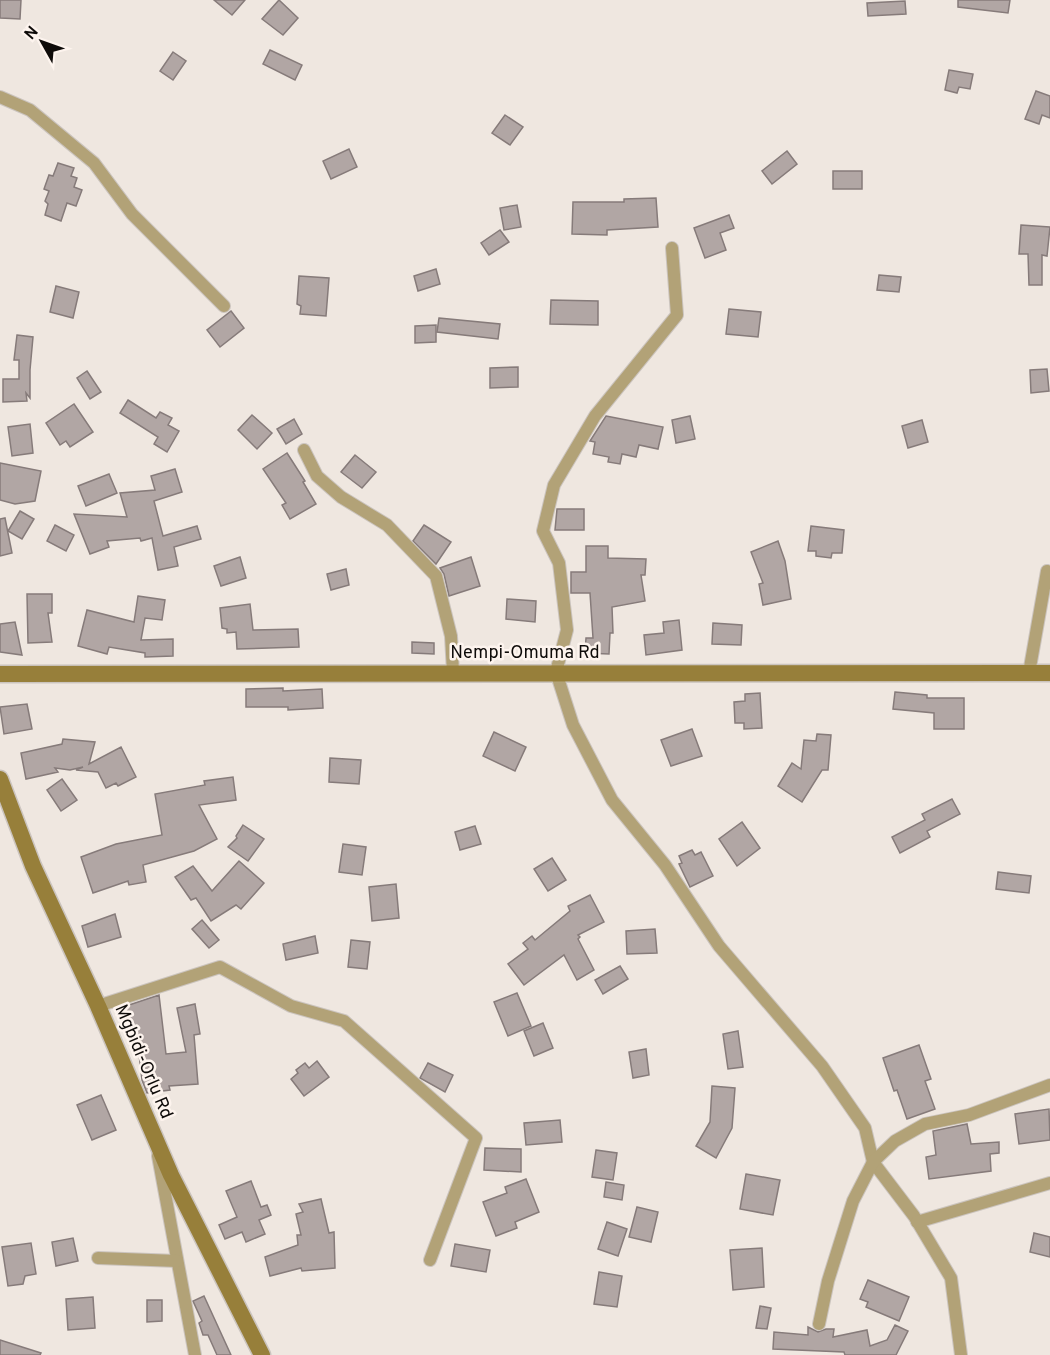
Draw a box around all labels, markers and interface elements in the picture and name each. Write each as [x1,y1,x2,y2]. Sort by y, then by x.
north arrow [12,12,72,72]
text: N [21,23,43,44]
street label: Nempi-Omuma Rd [450,642,600,665]
street label: Mgbidi-Orlu Rd [109,1001,177,1123]

